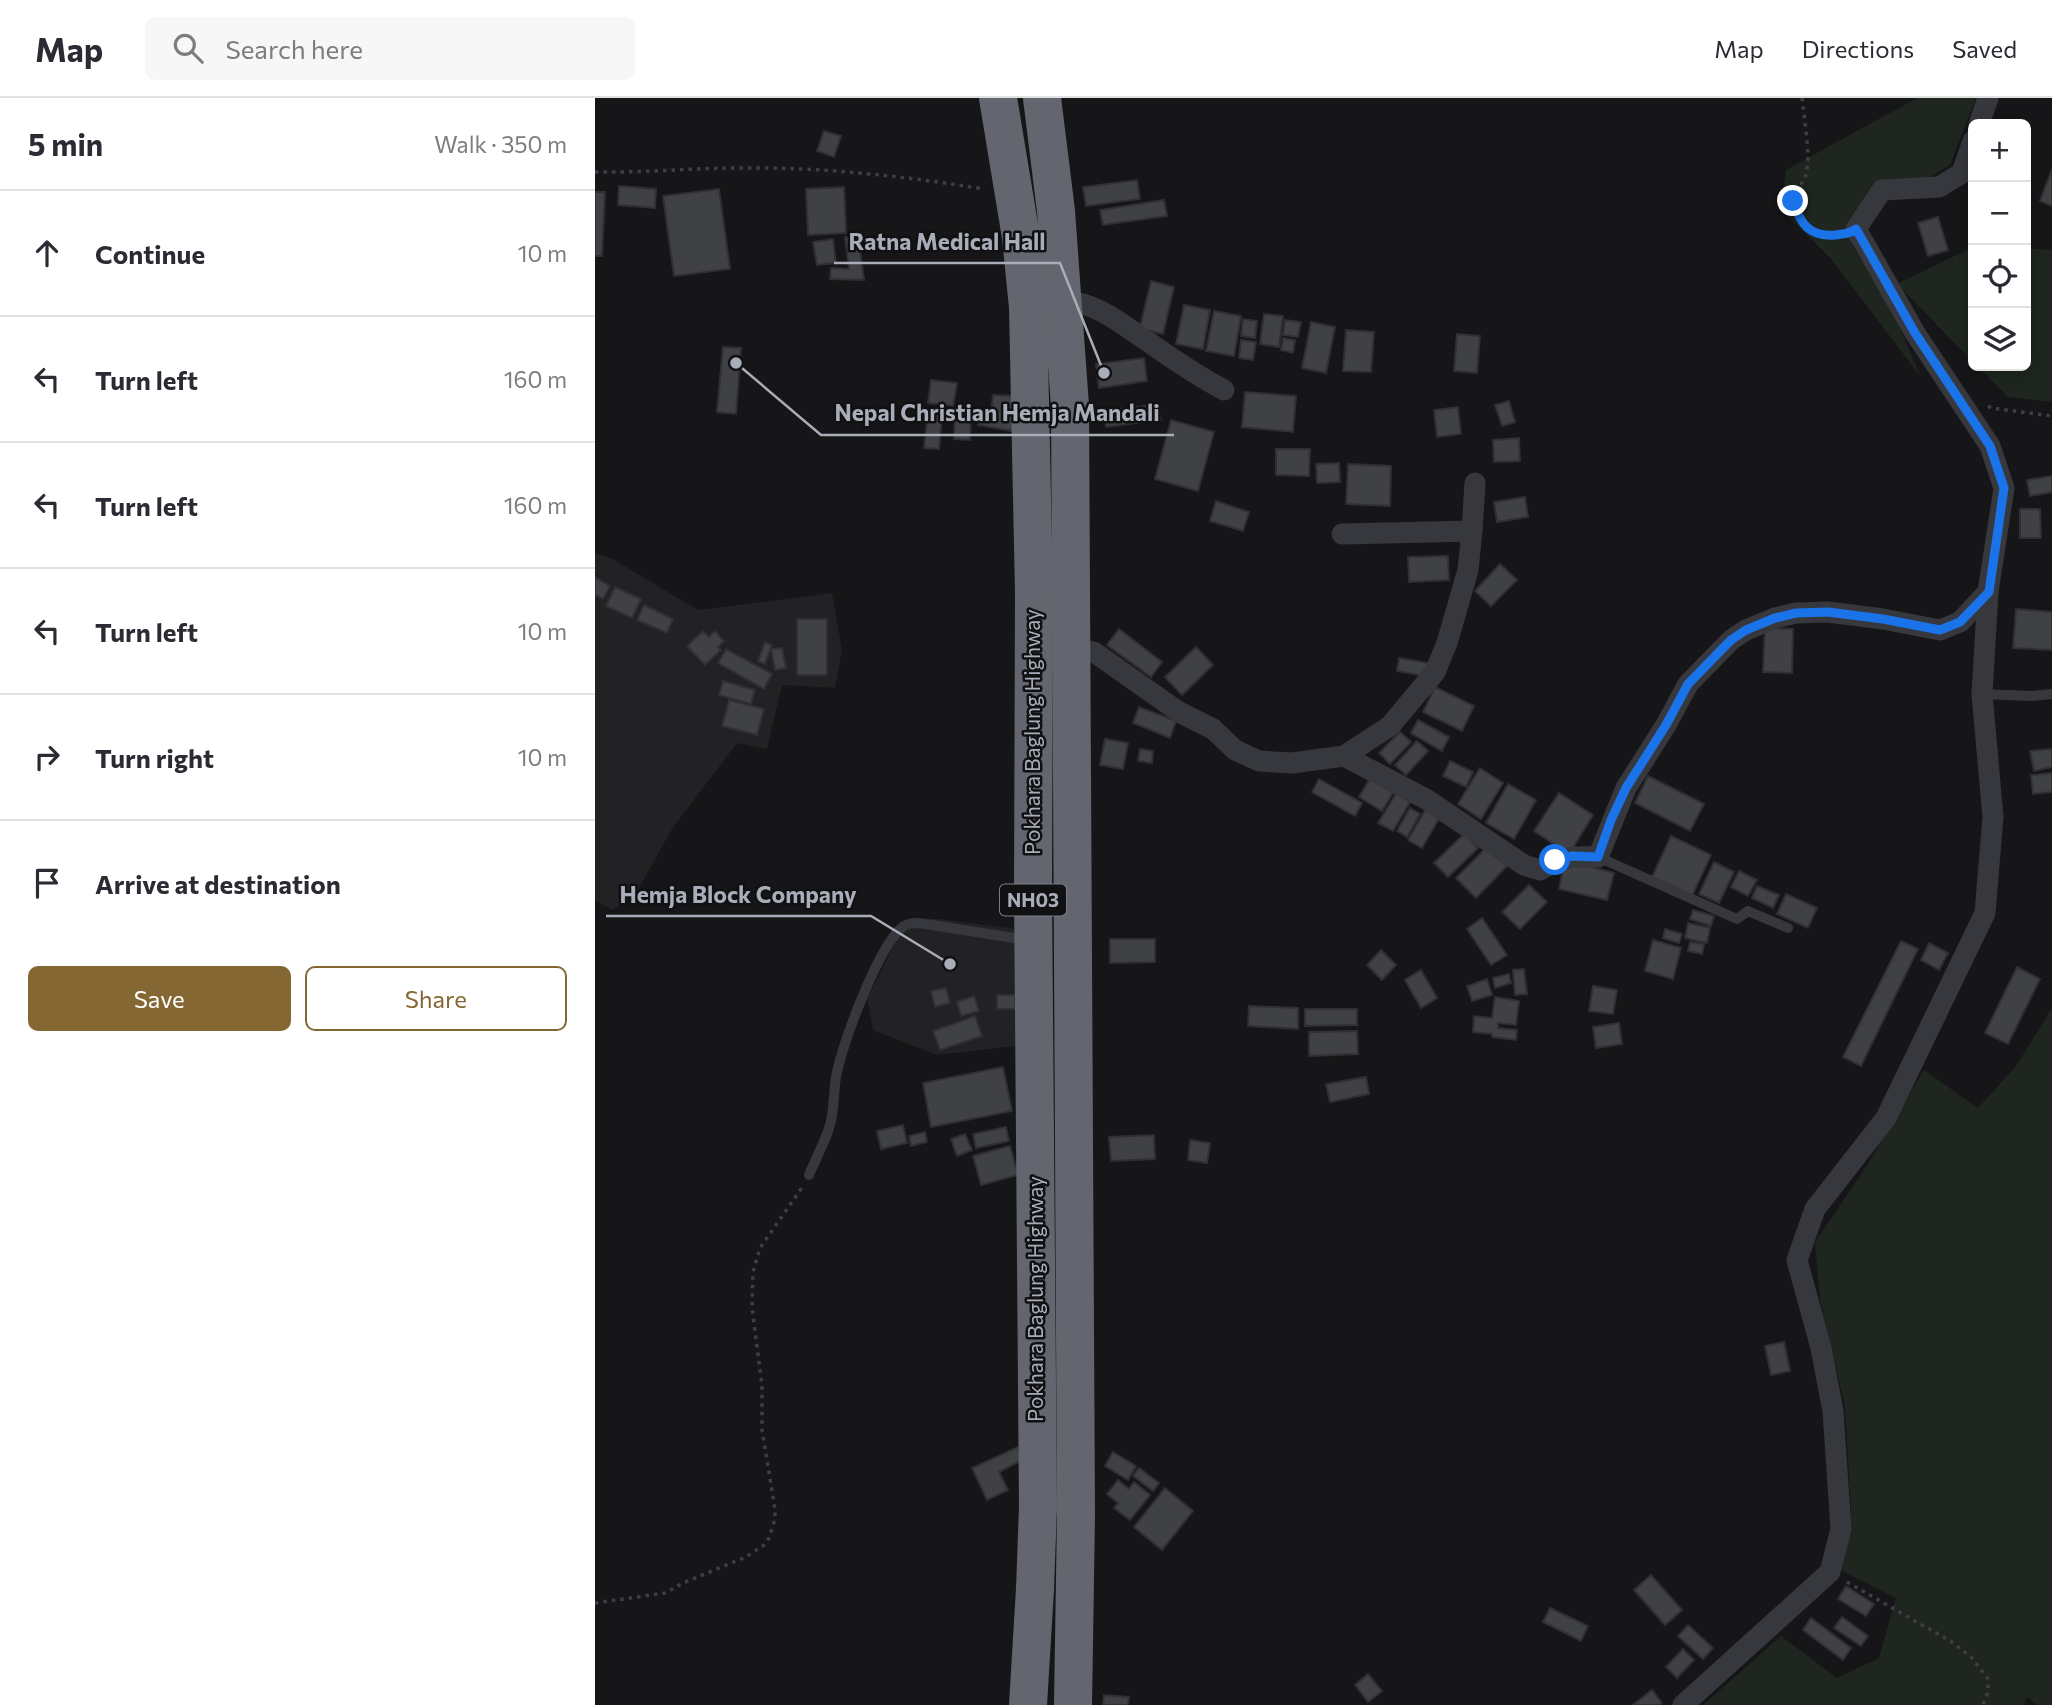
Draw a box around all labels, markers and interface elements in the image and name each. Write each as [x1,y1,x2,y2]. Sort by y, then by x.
search box [145,17,635,80]
text: Map [35,28,103,69]
icon: search [169,29,207,67]
text: Search here [225,33,363,64]
text: Map [1714,34,1764,63]
text: Directions [1802,34,1914,63]
text: Saved [1952,34,2017,63]
map controls [1968,119,2031,371]
button: + [1968,119,2031,182]
text: 5 min [28,125,103,162]
text: Walk · 350 m [434,130,567,158]
button: − [1968,182,2031,245]
route end [1777,185,1808,216]
callout: Ratna Medical Hall [834,219,1060,263]
text: Ratna Medical Hall [848,227,1046,255]
icon: ahead [28,234,66,272]
text: Continue [95,238,205,269]
text: 10 m [518,239,567,267]
button: locate [1968,245,2031,308]
button: layers [1968,308,2031,371]
icon: left [28,360,66,398]
text: Turn left [95,364,198,395]
text: 160 m [504,365,567,393]
callout: Nepal Christian Hemja Mandali [821,391,1174,435]
text: Nepal Christian Hemja Mandali [834,398,1160,426]
icon: left [28,486,66,524]
text: Turn left [95,490,198,521]
text: 160 m [504,491,567,519]
street label: Pokhara Baglung Highway [1019,609,1044,855]
icon: left [28,612,66,650]
text: Turn left [95,616,198,647]
text: 10 m [518,617,567,645]
icon: right [28,738,66,776]
text: Turn right [95,742,214,773]
text: 10 m [518,743,567,771]
route start [1539,844,1570,875]
icon: arrive [28,864,66,902]
text: Arrive at destination [95,868,341,899]
callout: Hemja Block Company [606,872,871,916]
text: Hemja Block Company [619,880,857,908]
road number: NH03 [1000,884,1066,916]
button: Save [28,966,291,1031]
button: Share [305,966,567,1031]
street label: Pokhara Baglung Highway [1022,1176,1047,1422]

